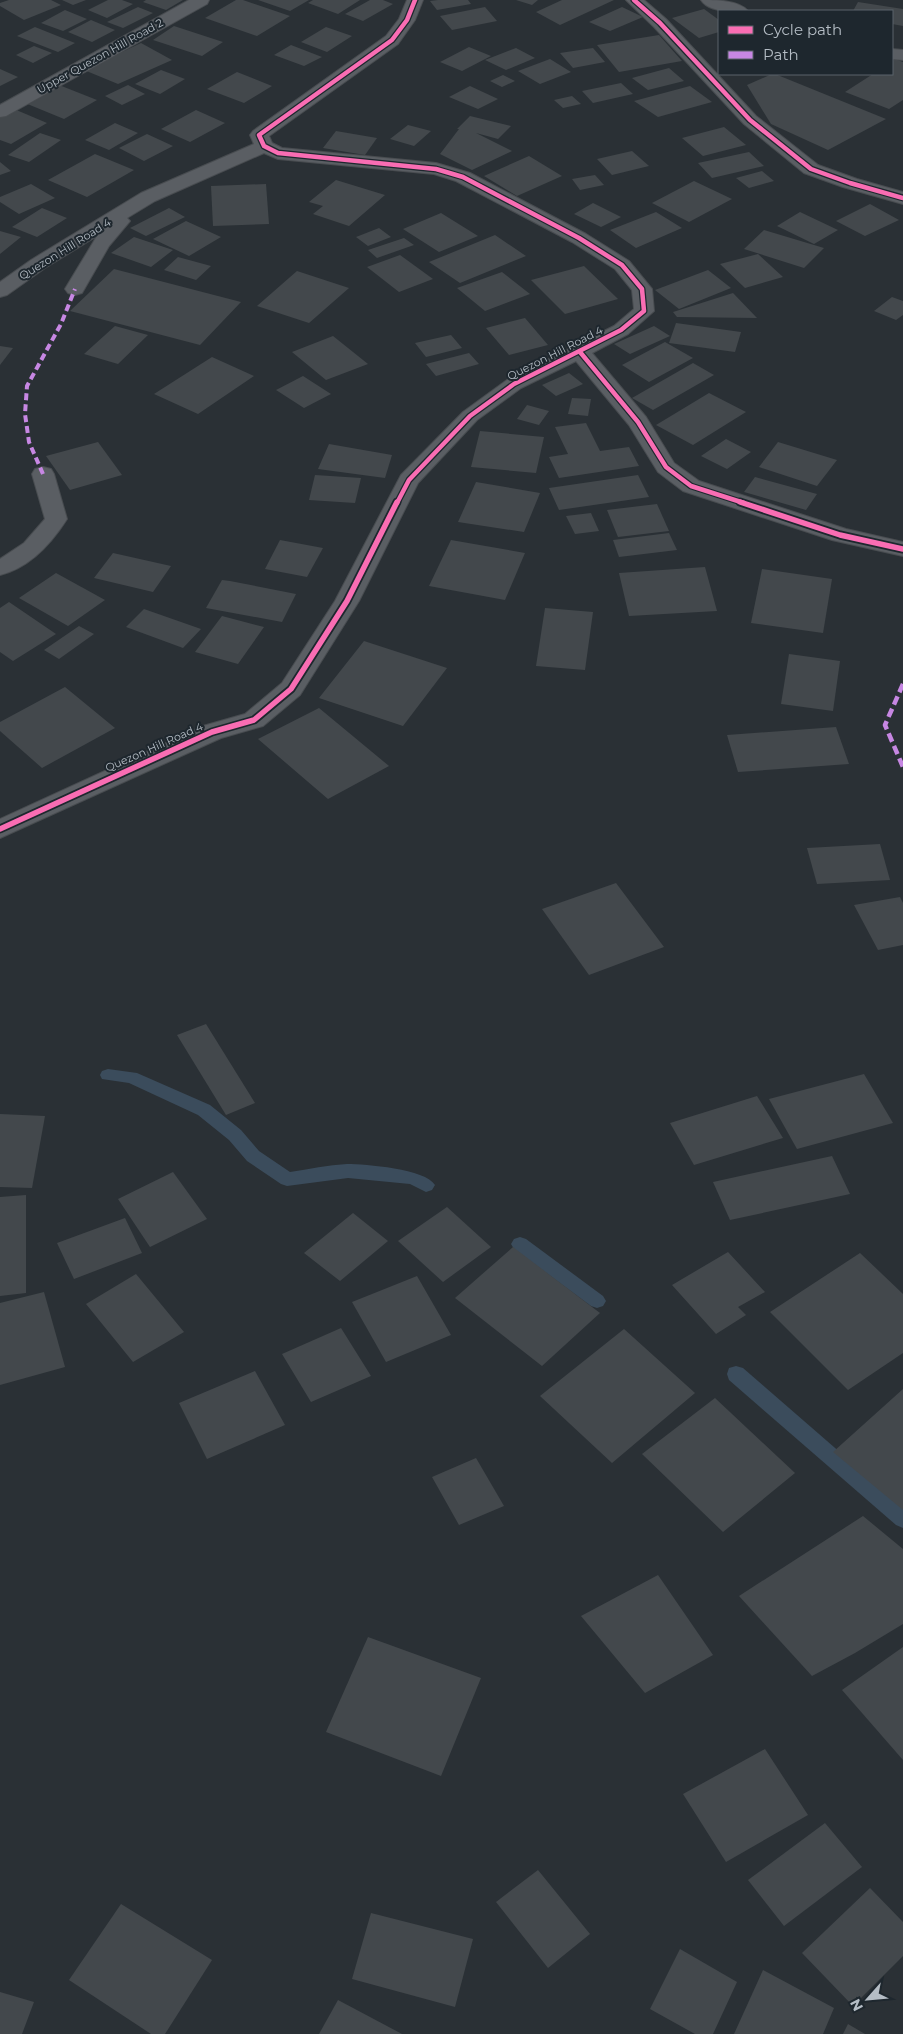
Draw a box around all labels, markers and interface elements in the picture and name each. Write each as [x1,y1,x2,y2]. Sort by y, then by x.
legend [718,10,893,75]
street label: Upper Quezon Hill Road 2 [34,15,166,97]
text: Cycle path [763,20,842,39]
text: Path [763,45,799,64]
street label: Quezon Hill Road 4 [17,215,114,283]
street label: Quezon Hill Road 4 [505,322,606,383]
street label: Quezon Hill Road 4 [103,719,206,775]
north arrow [843,1974,893,2024]
text: N [846,1996,867,2014]

